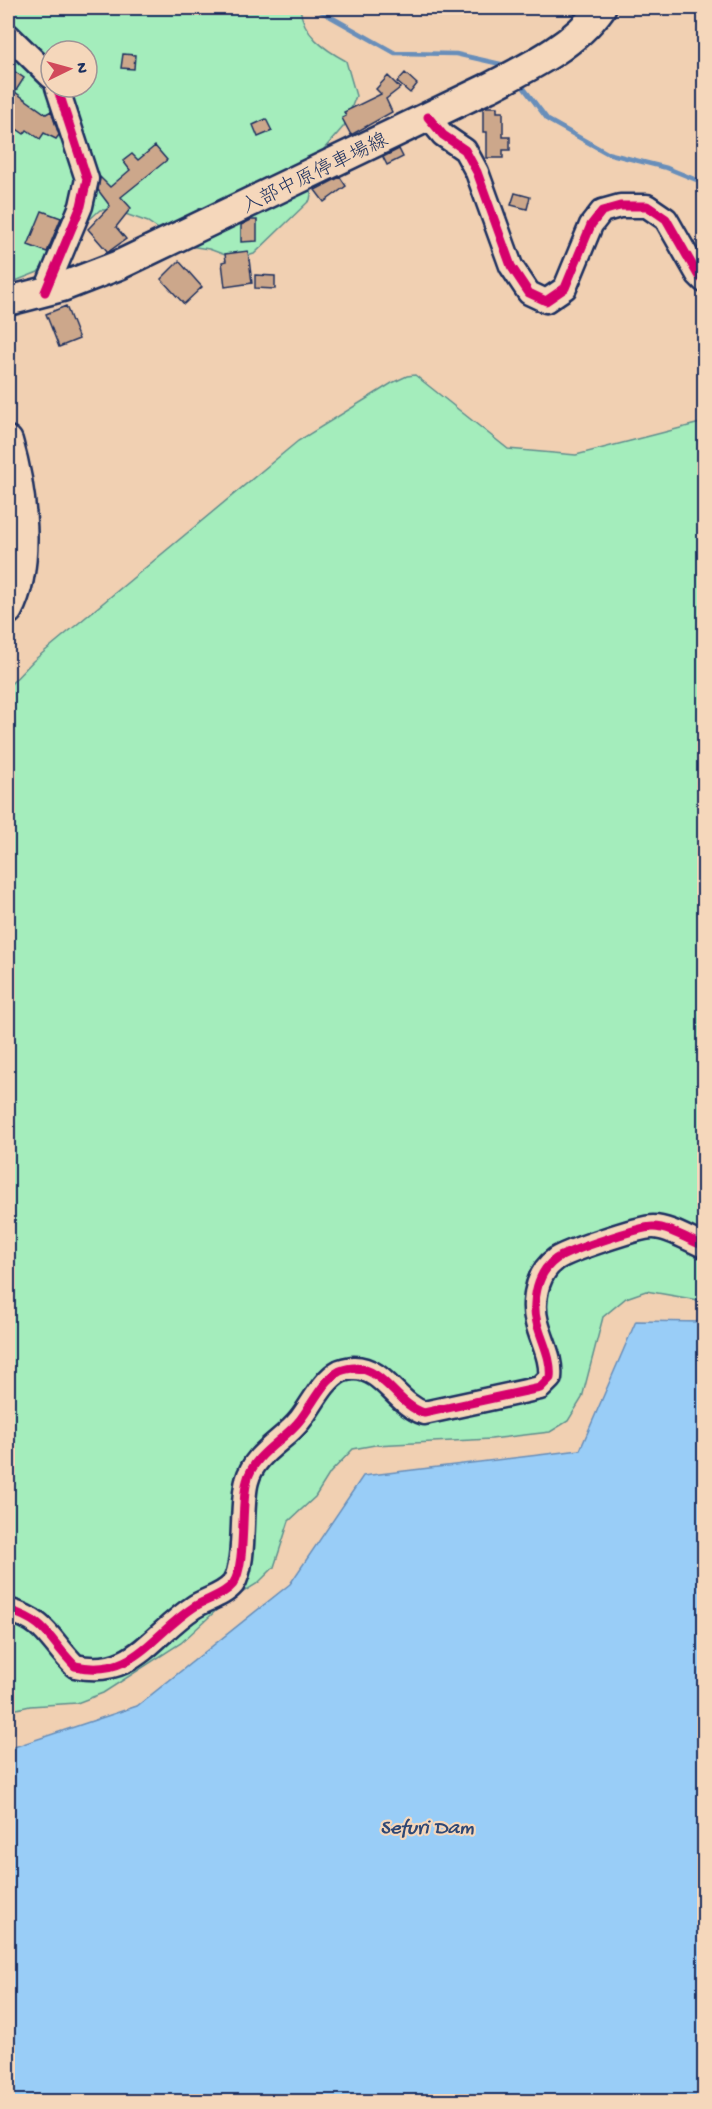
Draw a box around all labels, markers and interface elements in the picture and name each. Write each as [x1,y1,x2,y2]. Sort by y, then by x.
north arrow [39,39,99,99]
text: N [71,62,90,75]
street label: 入部中原停車場線 [238,128,392,221]
water label: Sefuri Dam [380,1817,474,1842]

